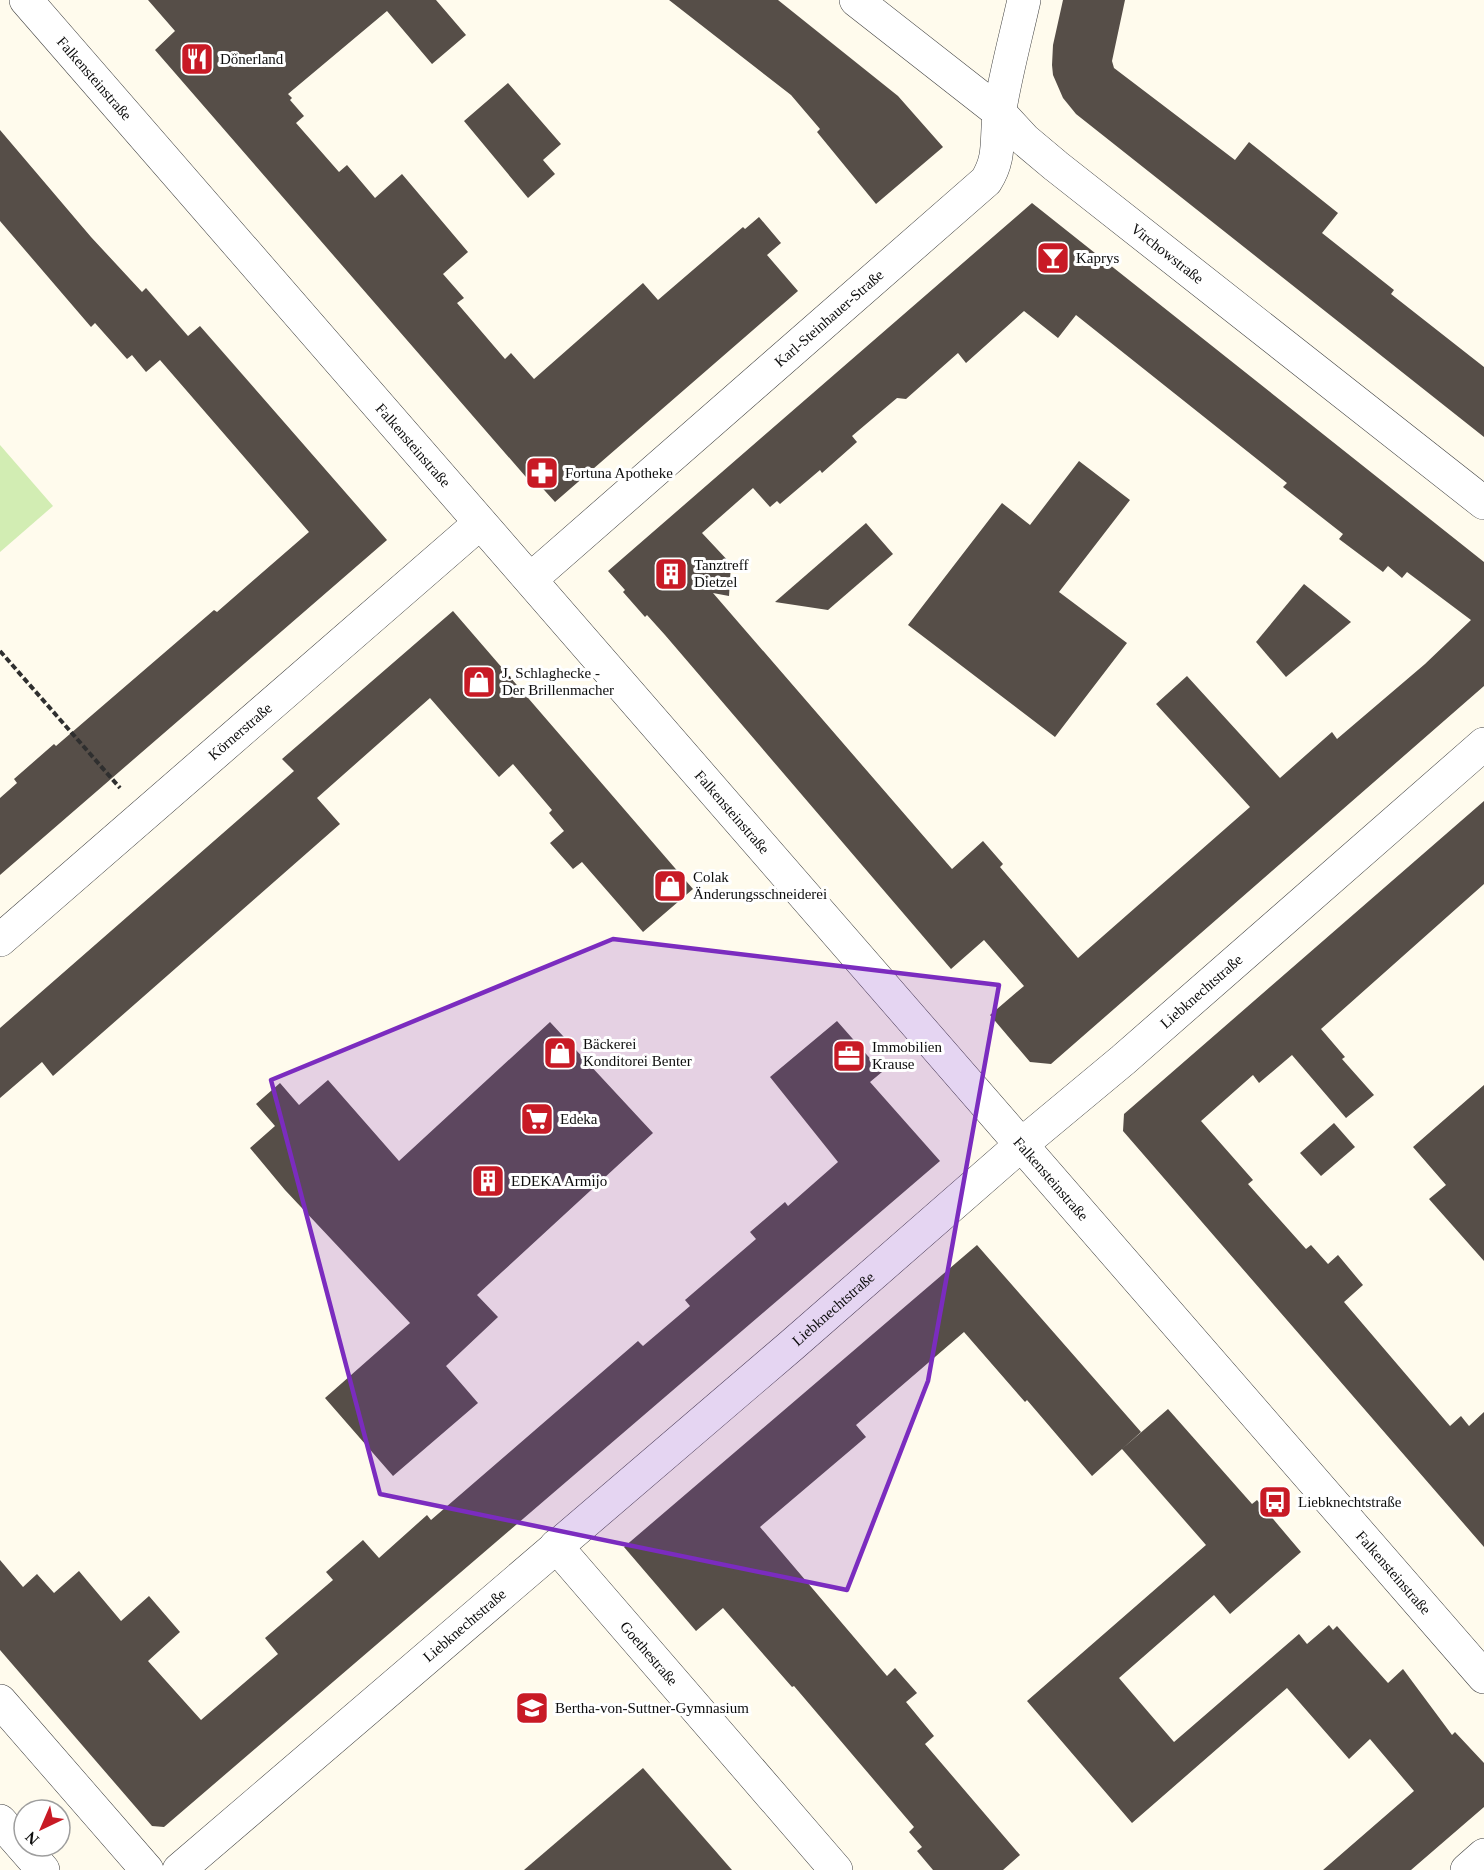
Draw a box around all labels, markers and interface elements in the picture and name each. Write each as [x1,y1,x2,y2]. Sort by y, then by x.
street label: Falkensteinstraße [54,34,135,124]
restaurant icon: Dönerland [179,41,215,77]
place label: Dönerland [220,51,284,67]
street label: Virchowstraße [1128,220,1207,287]
bar icon: Kaprys [1035,240,1071,276]
place label: Kaprys [1076,250,1119,266]
street label: Karl-Steinhauer-Straße [772,266,887,370]
street label: Falkensteinstraße [373,400,454,490]
pharmacy icon: Fortuna Apotheke [524,455,560,491]
place label: Fortuna Apotheke [565,465,673,481]
building icon: Tanztreff Dietzel [653,556,689,592]
place label: Tanztreff Dietzel [694,557,748,590]
shop icon: J. Schlaghecke - Der Brillenmacher [461,664,497,700]
place label: J. Schlaghecke - Der Brillenmacher [502,665,614,698]
street label: Körnerstraße [205,699,275,763]
street label: Falkensteinstraße [691,767,773,857]
shop icon: Colak Änderungsschneiderei [652,868,688,904]
place label: Colak Änderungsschneiderei [693,869,827,902]
street label: Liebknechtstraße [1157,951,1246,1032]
shop icon: Bäckerei Konditorei Benter [542,1035,578,1071]
place label: Bäckerei Konditorei Benter [583,1036,692,1069]
office icon: Immobilien Krause [831,1038,867,1074]
place label: Immobilien Krause [872,1039,942,1072]
supermarket icon: Edeka [519,1101,555,1137]
place label: Edeka [560,1111,598,1127]
street label: Falkensteinstraße [1010,1134,1092,1224]
building icon: EDEKA Armijo [470,1163,506,1199]
place label: EDEKA Armijo [511,1173,607,1189]
street label: Liebknechtstraße [789,1269,878,1349]
bus stop icon: Liebknechtstraße [1257,1484,1293,1520]
place label: Liebknechtstraße [1298,1494,1402,1510]
street label: Falkensteinstraße [1353,1528,1434,1618]
street label: Liebknechtstraße [420,1586,509,1665]
street label: Goethestraße [617,1618,681,1689]
school or university icon: Bertha-von-Suttner-Gymnasium [514,1690,550,1726]
place label: Bertha-von-Suttner-Gymnasium [555,1700,749,1716]
north arrow [12,1798,72,1858]
text: N [22,1828,42,1849]

